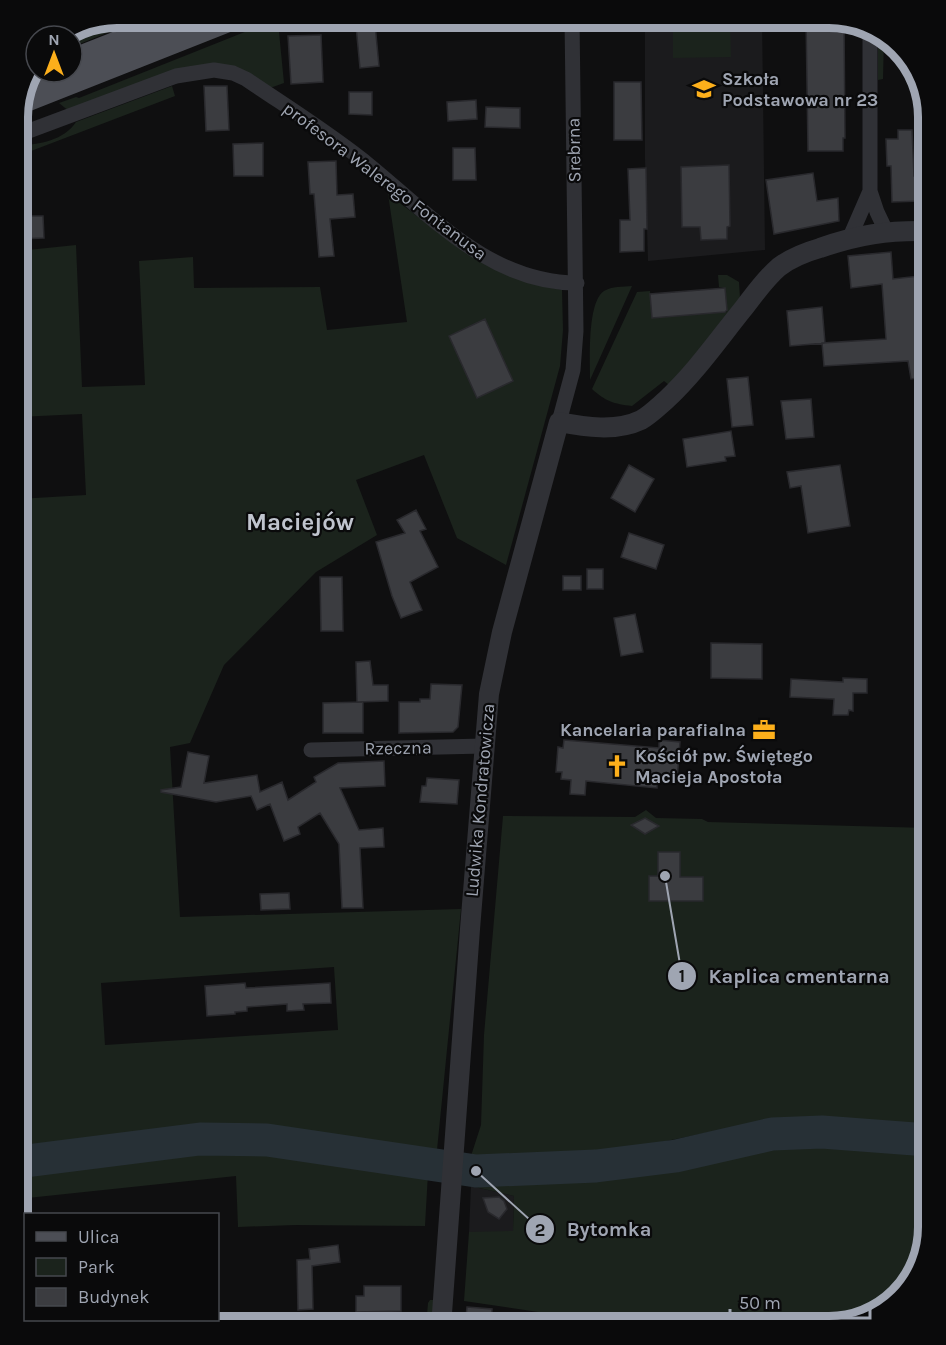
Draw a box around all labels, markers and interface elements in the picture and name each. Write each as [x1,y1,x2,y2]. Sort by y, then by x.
north arrow [24,24,84,84]
text: N [48,30,60,49]
place label: Szkoła Podstawowa nr 23 [722,68,878,111]
school or university icon: Szkoła Podstawowa nr 23 [691,76,717,102]
street label: profesora Walerego Fontanusa [279,97,491,265]
street label: Srebrna [562,118,586,182]
district label: Maciejów [246,508,354,536]
street label: Ludwika Kondratowicza [461,702,499,898]
office icon: Kancelaria parafialna [751,717,777,743]
place label: Kancelaria parafialna [560,719,746,741]
street label: Rzeczna [364,736,432,760]
place label: Kościół pw. Świętego Macieja Apostoła [635,744,813,788]
church icon: Kościół pw. Świętego Macieja Apostoła [604,753,630,779]
callout: Kaplica cmentarna [667,957,902,995]
text: 1 [679,965,685,987]
text: Kaplica cmentarna [708,965,890,988]
callout: Bytomka [525,1210,663,1248]
legend [24,1213,219,1321]
text: Bytomka [567,1218,651,1241]
text: 2 [535,1219,545,1241]
text: Ulica [78,1226,119,1248]
text: Park [78,1256,115,1278]
scale bar [730,1282,870,1320]
text: Budynek [78,1286,149,1308]
text: 50 m [739,1292,781,1314]

